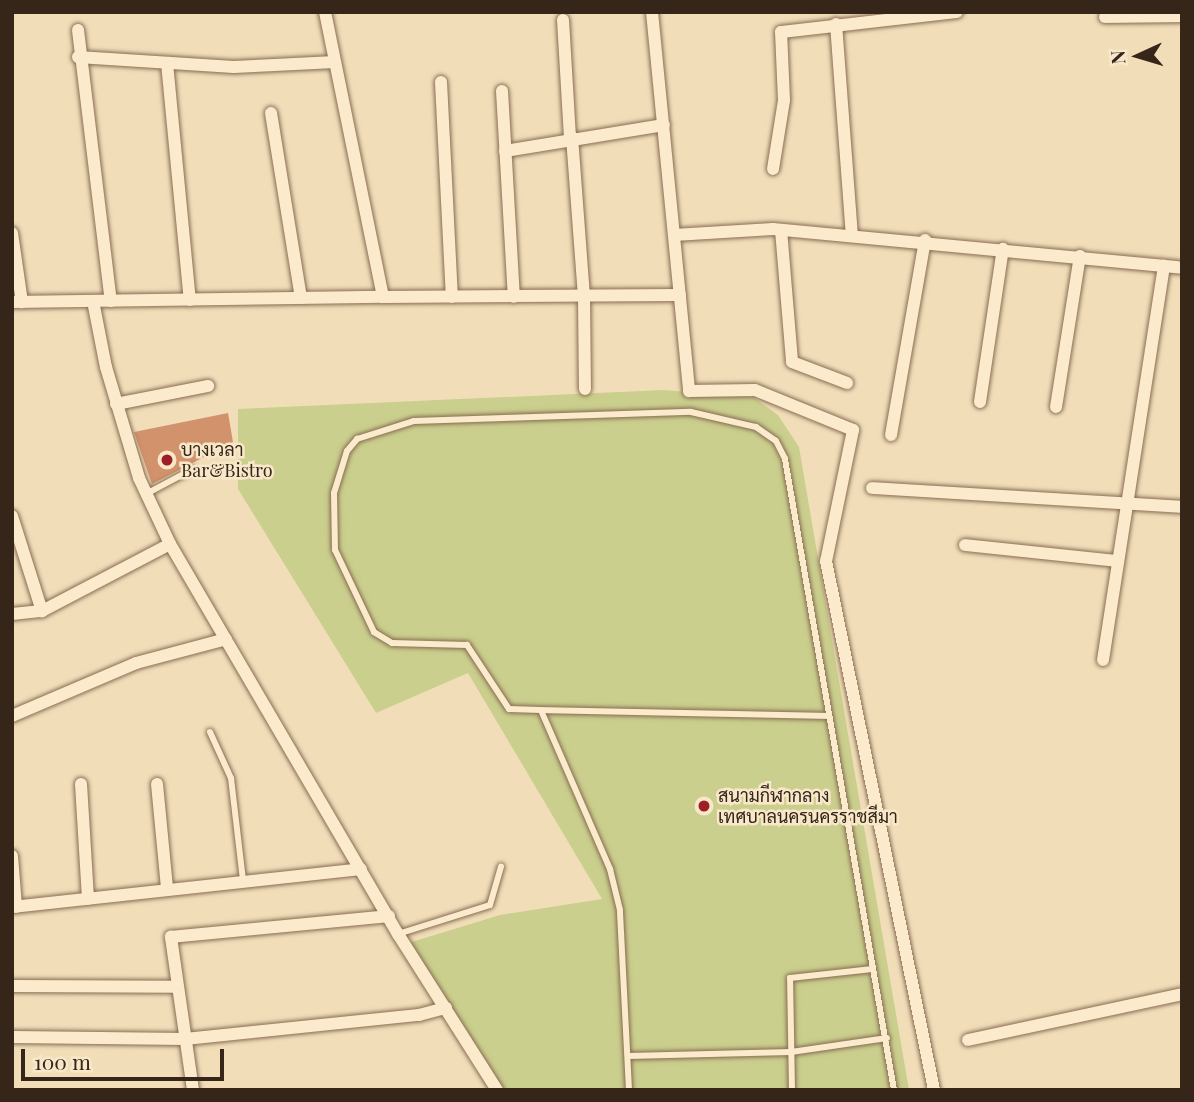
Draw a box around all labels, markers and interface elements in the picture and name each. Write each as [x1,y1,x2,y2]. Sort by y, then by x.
north arrow [1103,21,1173,91]
text: N [1104,50,1130,65]
place label: บางเวลา Bar&Bistro [181,439,273,482]
marker: บางเวลา Bar&Bistro [159,452,175,468]
place label: สนามกีฬากลาง เทศบาลนครนครราชสีมา [718,785,898,828]
marker: สนามกีฬากลาง เทศบาลนครนครราชสีมา [696,798,712,814]
scale bar [24,1036,228,1080]
text: 100 m [34,1047,91,1075]

